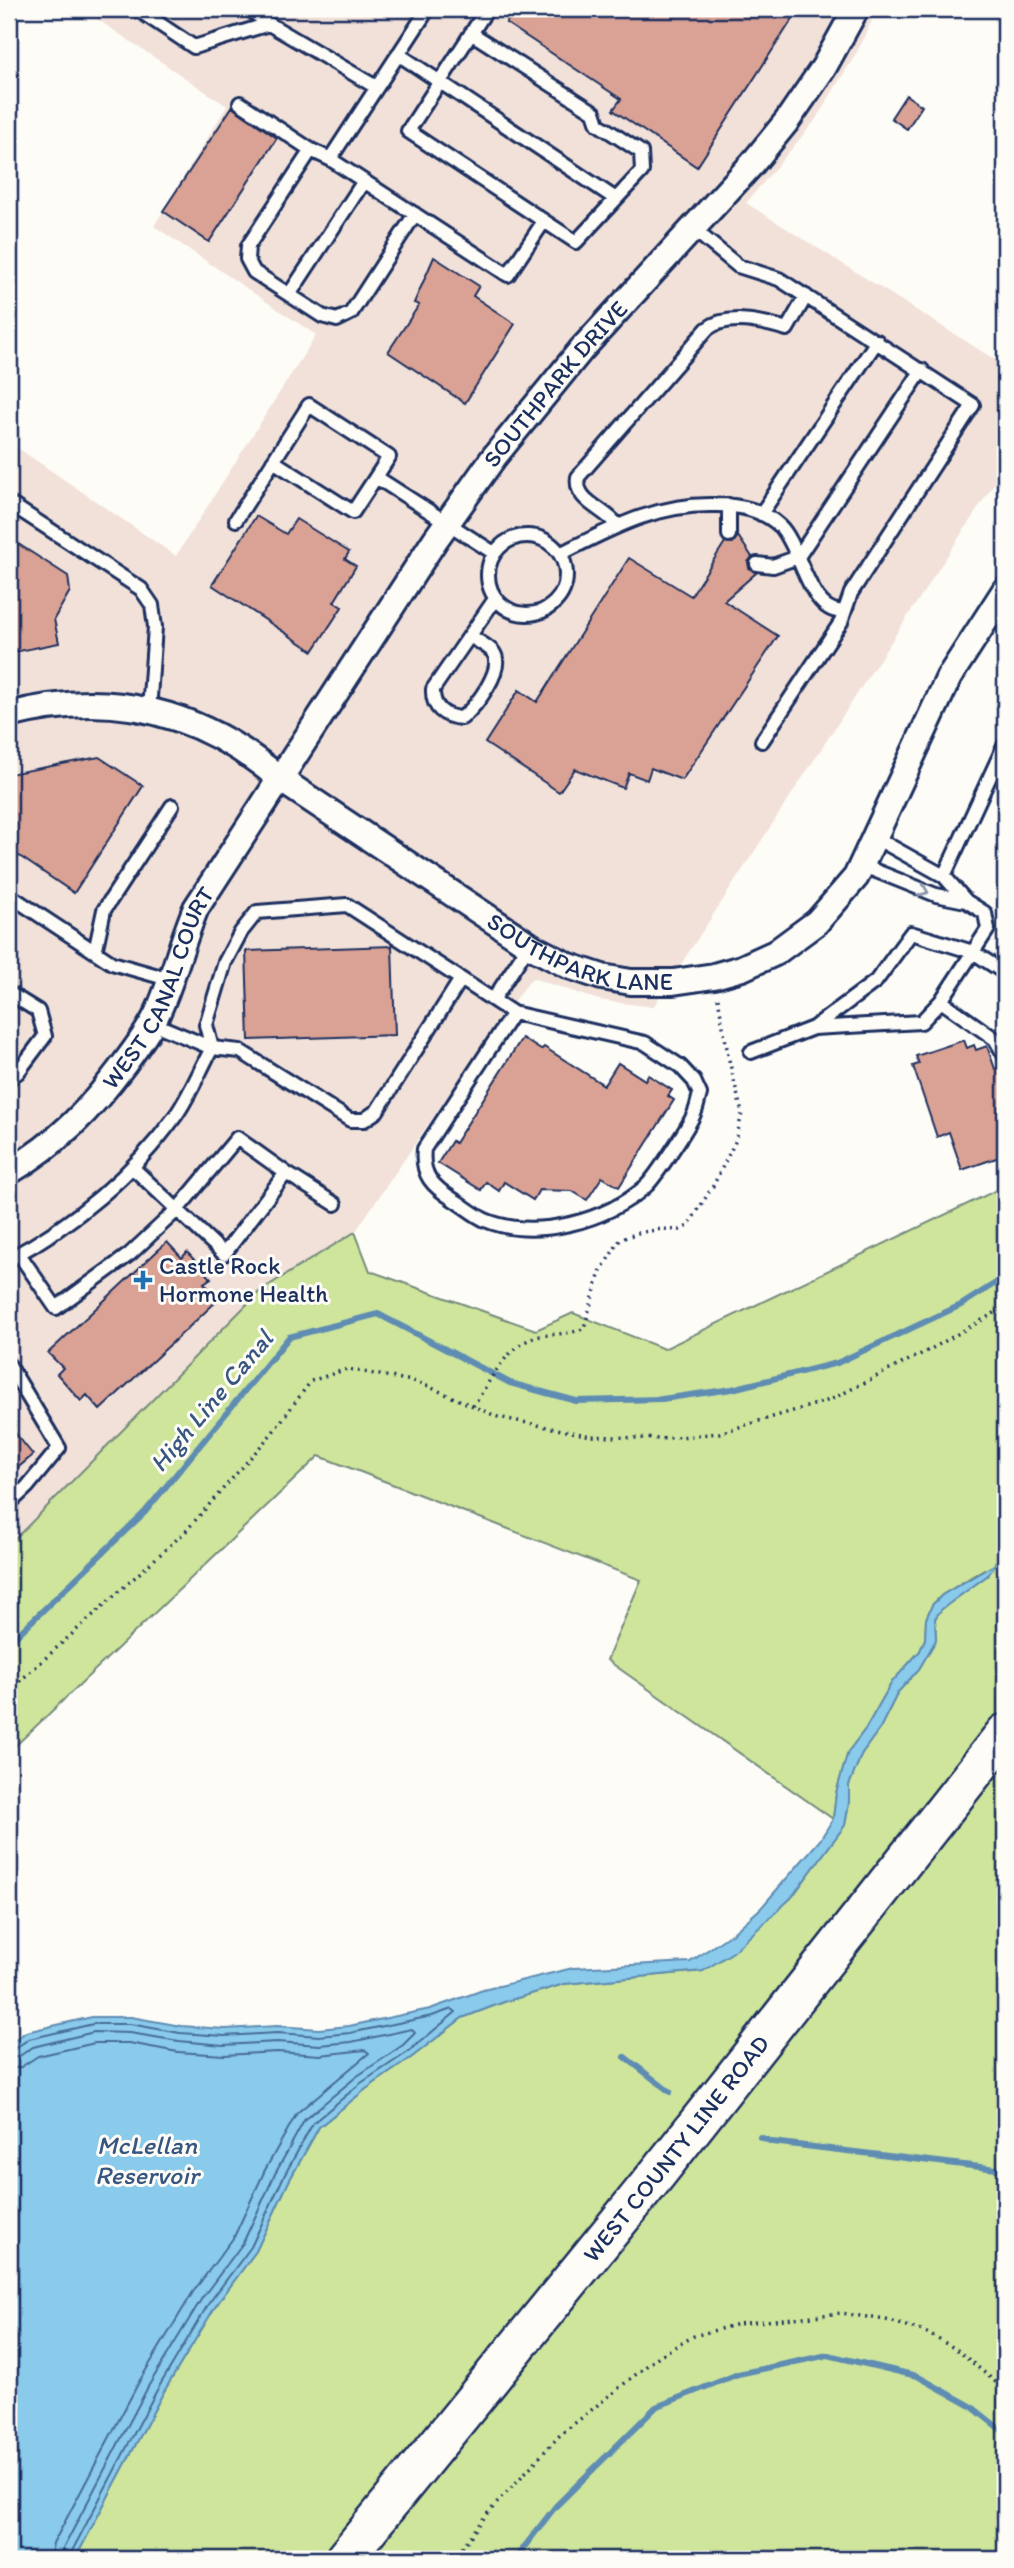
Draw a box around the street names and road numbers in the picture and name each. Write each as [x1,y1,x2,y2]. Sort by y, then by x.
street label: SOUTHPARK DRIVE [477,294,633,472]
street label: WEST CANAL COURT [95,880,220,1095]
street label: SOUTHPARK LANE [482,906,673,996]
street label: WEST COUNTY LINE ROAD [577,2029,775,2268]

